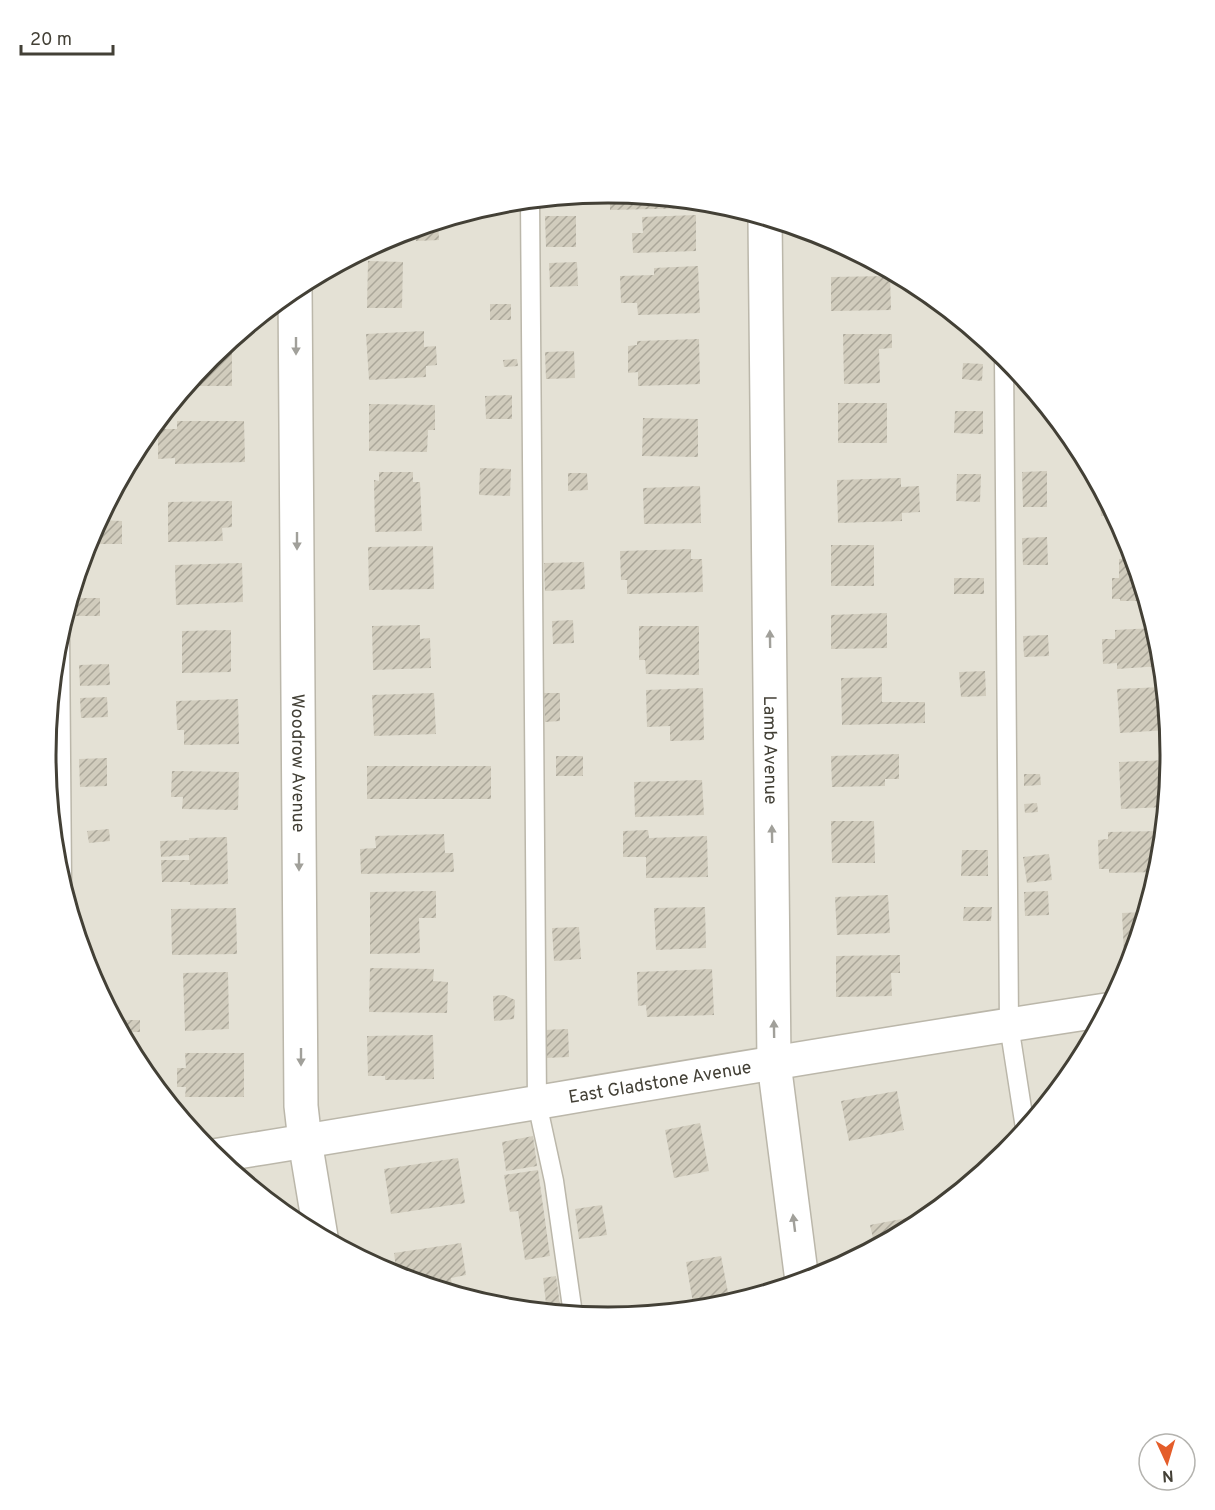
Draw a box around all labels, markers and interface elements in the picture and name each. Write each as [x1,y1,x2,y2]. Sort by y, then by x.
scale bar [21,18,112,56]
text: 20 m [30,29,72,52]
one-way arrow [291,336,301,355]
one-way arrow [292,531,302,550]
one-way arrow [765,630,774,649]
street label: Woodrow Avenue [285,694,309,832]
street label: Lamb Avenue [757,695,781,805]
one-way arrow [767,825,777,844]
one-way arrow [295,852,304,871]
one-way arrow [769,1020,779,1039]
one-way arrow [296,1047,306,1066]
street label: East Gladstone Avenue [567,1057,753,1110]
one-way arrow [790,1213,799,1232]
north arrow [1137,1432,1197,1492]
text: N [1161,1465,1174,1485]

